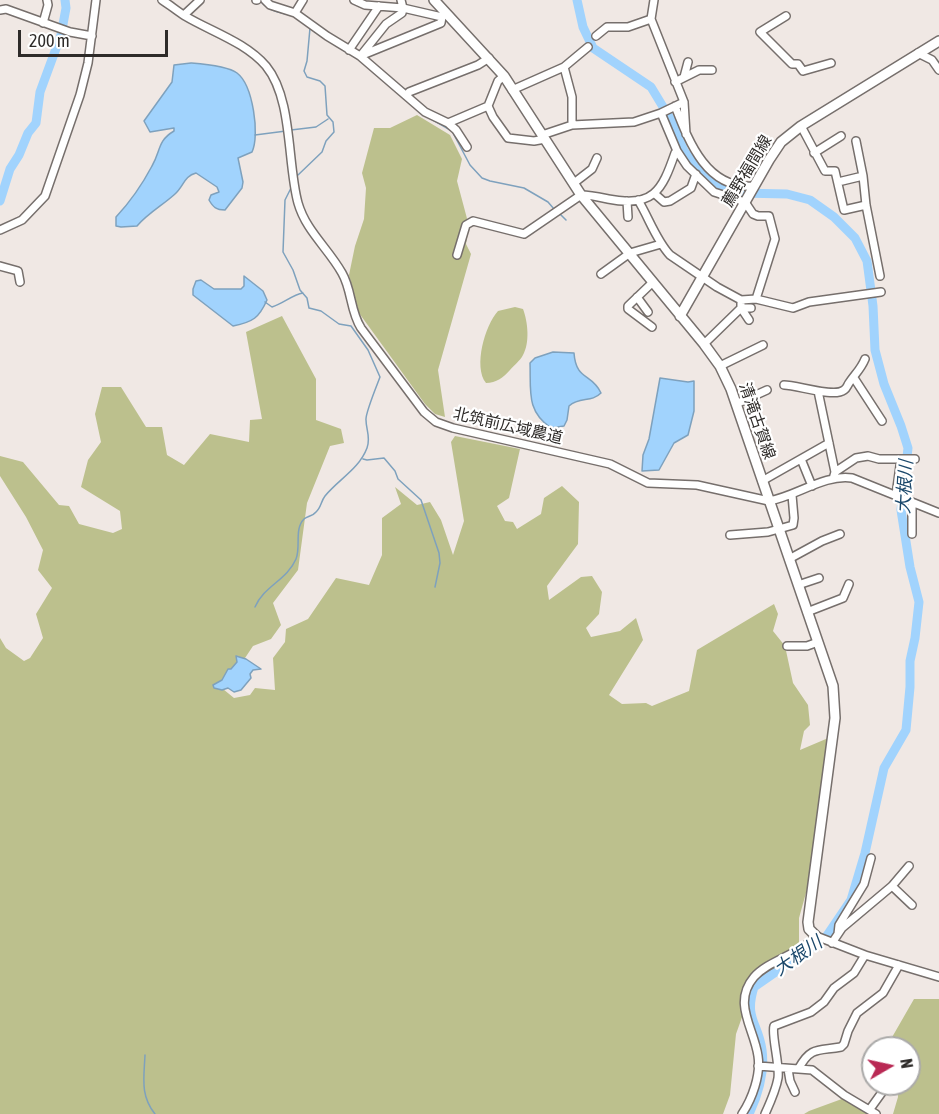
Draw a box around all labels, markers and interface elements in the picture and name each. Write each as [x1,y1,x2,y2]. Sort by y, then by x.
scale bar [21,18,171,56]
text: 200 m [29,30,70,51]
street label: 薦野福間線 [718,132,776,210]
street label: 清滝古賀線 [735,380,779,462]
street label: 北筑前広域農道 [451,404,565,448]
water label: 大根川 [893,459,917,515]
water label: 大根川 [770,932,826,980]
north arrow [861,1036,921,1096]
text: N [897,1057,916,1070]

